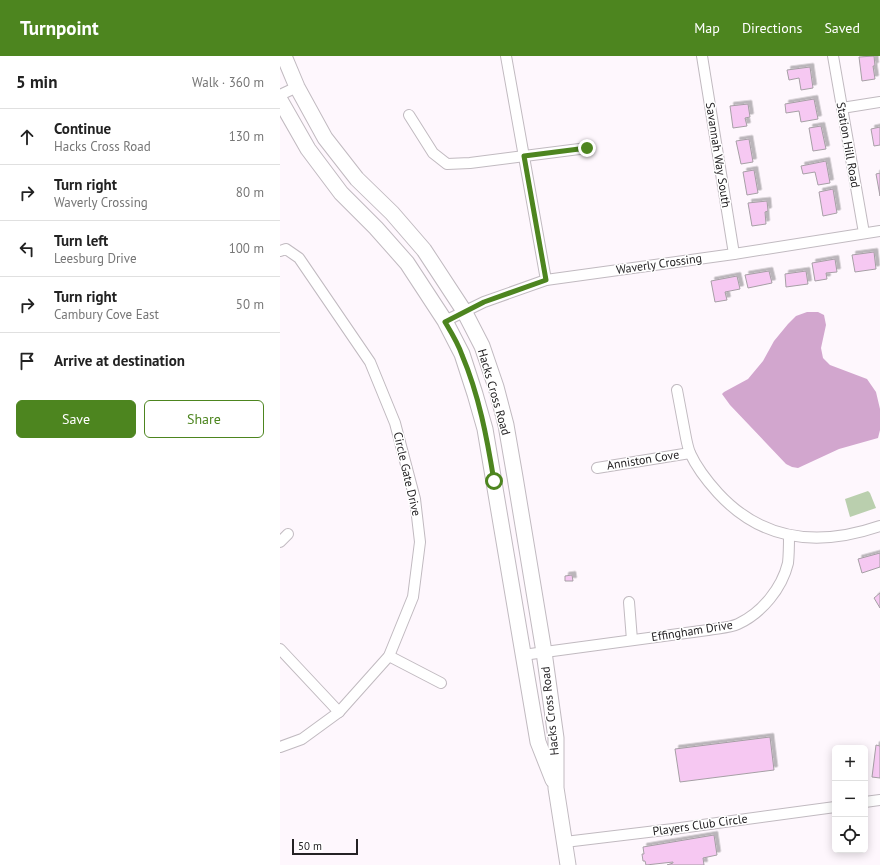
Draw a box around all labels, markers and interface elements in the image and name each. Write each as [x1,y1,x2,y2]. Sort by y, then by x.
text: Turnpoint [20,16,99,40]
text: Map [694,19,720,37]
text: Directions [742,19,802,37]
text: Saved [824,19,860,37]
text: 5 min [16,71,57,93]
text: Walk · 360 m [192,74,264,91]
street label: Savannah Way South [703,101,734,209]
street label: Station Hill Road [834,101,863,189]
text: Continue [54,119,111,138]
icon: ahead [16,126,38,148]
text: 130 m [229,128,264,145]
text: Hacks Cross Road [54,138,151,155]
route end [578,139,596,157]
text: Turn right [54,175,117,194]
icon: right [16,182,38,204]
text: 80 m [236,184,264,201]
text: Waverly Crossing [54,194,148,211]
text: Turn left [54,231,108,250]
icon: left [16,238,38,260]
text: 100 m [229,240,264,257]
text: Leesburg Drive [54,250,137,267]
street label: Waverly Crossing [615,250,703,277]
text: Turn right [54,287,117,306]
icon: right [16,294,38,316]
text: 50 m [236,296,264,313]
text: Cambury Cove East [54,306,159,323]
street label: Hacks Cross Road [475,347,514,437]
icon: arrive [16,350,38,372]
text: Arrive at destination [54,351,185,370]
button: Save [16,400,136,438]
button: Share [144,400,264,438]
street label: Circle Gate Drive [391,430,424,517]
street label: Anniston Cove [606,446,680,473]
route start [485,472,503,490]
street label: Effingham Drive [650,617,734,644]
street label: Hacks Cross Road [537,666,562,756]
map controls [832,745,868,853]
button: + [832,745,868,781]
button: − [832,781,868,817]
street label: Players Club Circle [651,810,748,839]
button: locate [832,817,868,853]
scale bar [292,837,358,856]
text: 50 m [298,839,322,853]

